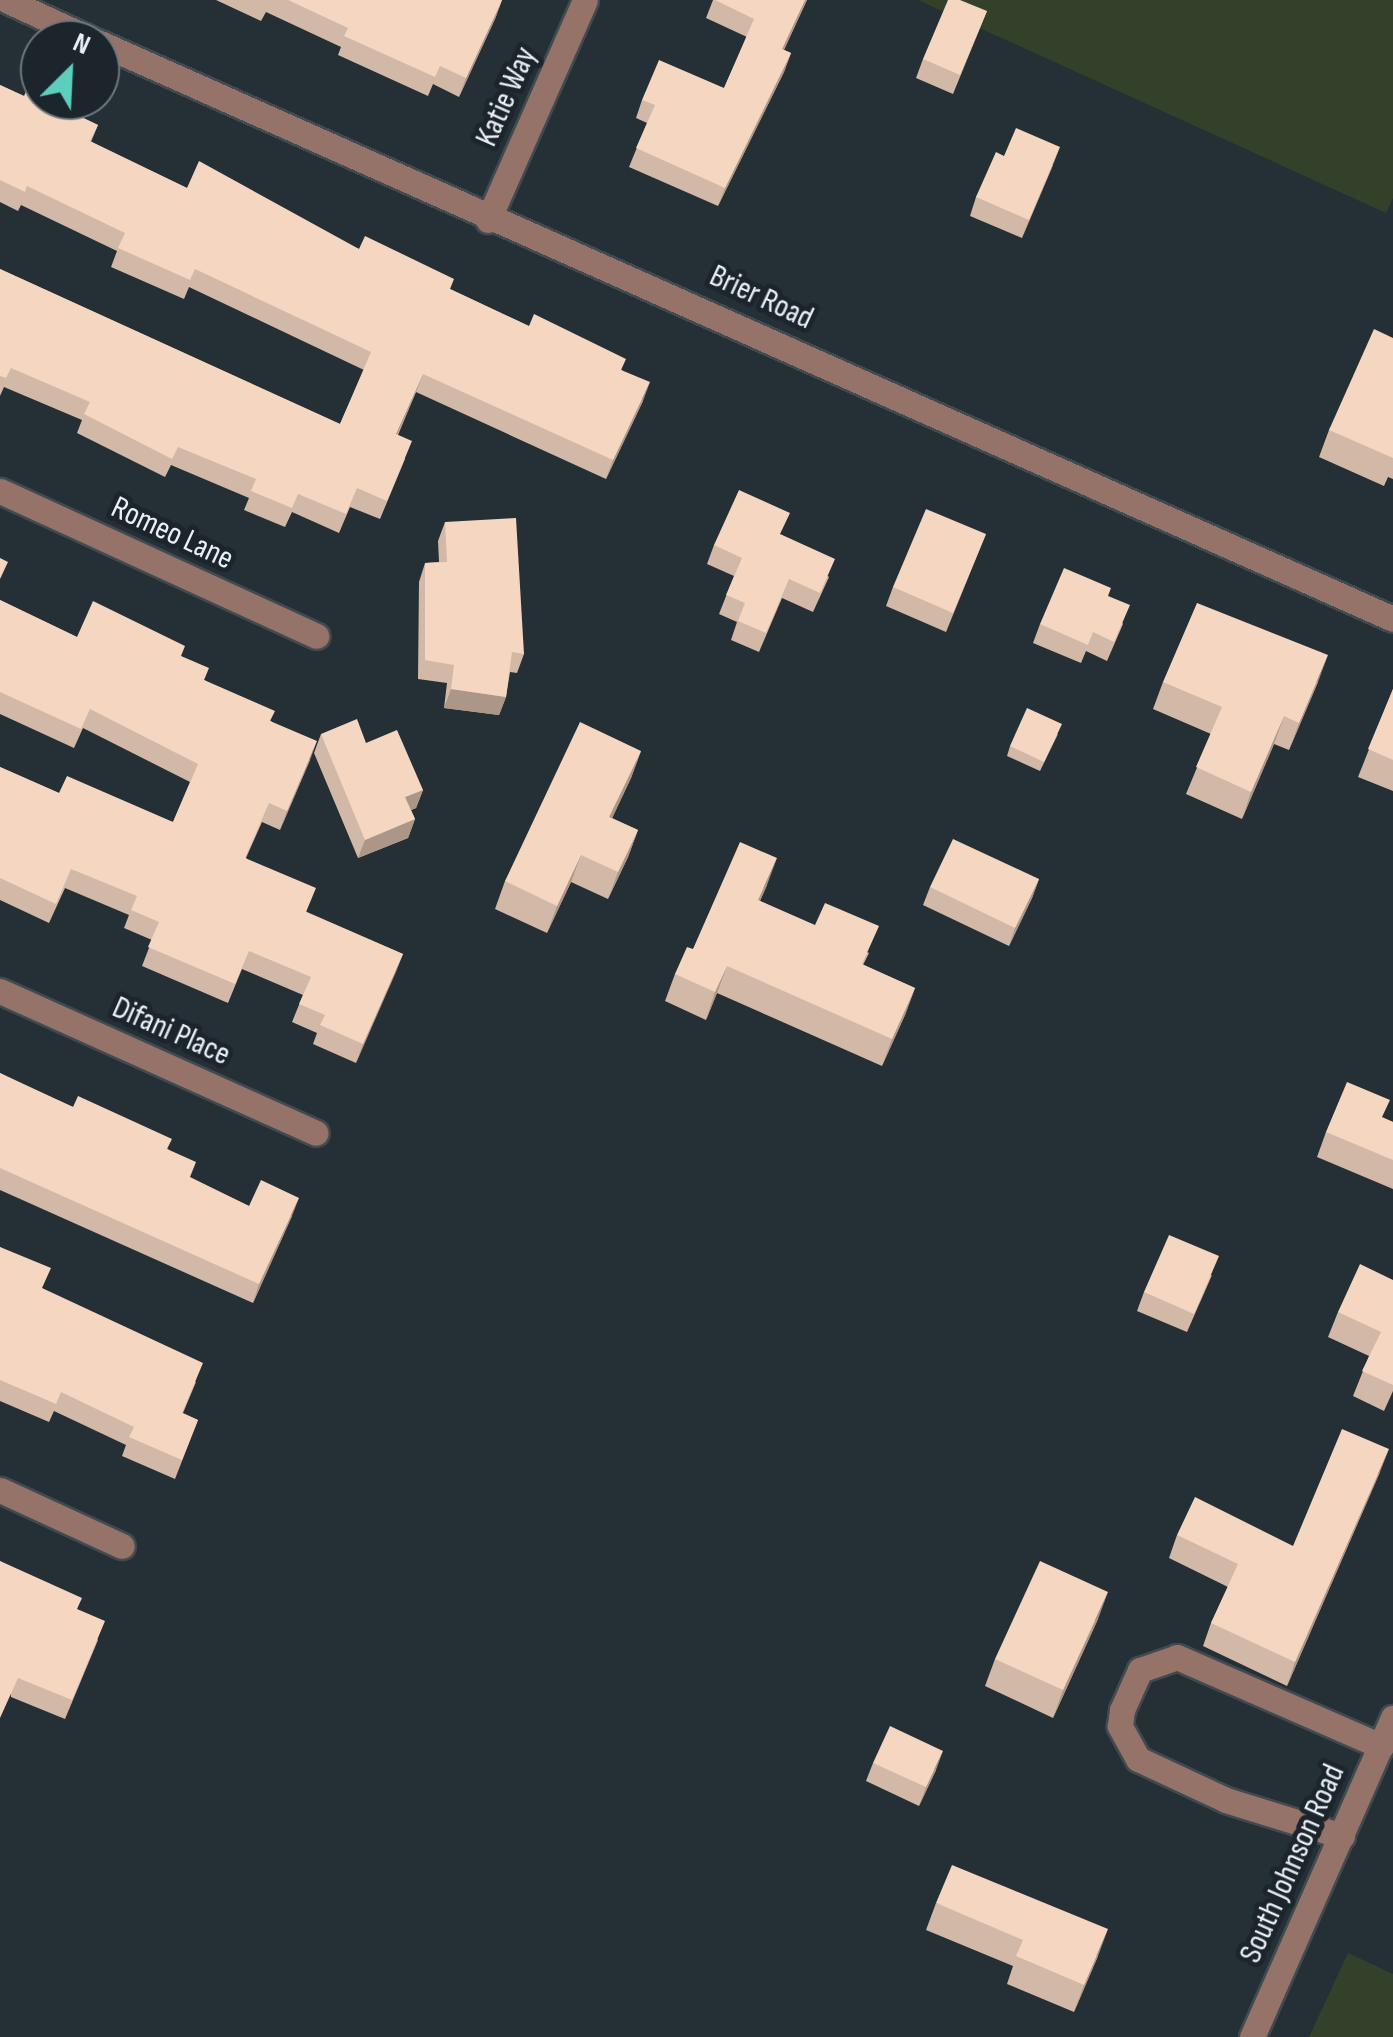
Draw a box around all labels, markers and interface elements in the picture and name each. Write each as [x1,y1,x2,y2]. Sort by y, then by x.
north arrow [20,20,120,120]
text: N [68,26,95,62]
street label: Katie Way [468,41,546,153]
street label: Brier Road [703,257,819,339]
street label: Romeo Lane [105,489,239,579]
street label: Difani Place [106,989,236,1075]
street label: South Johnson Road [1232,1759,1354,1969]

